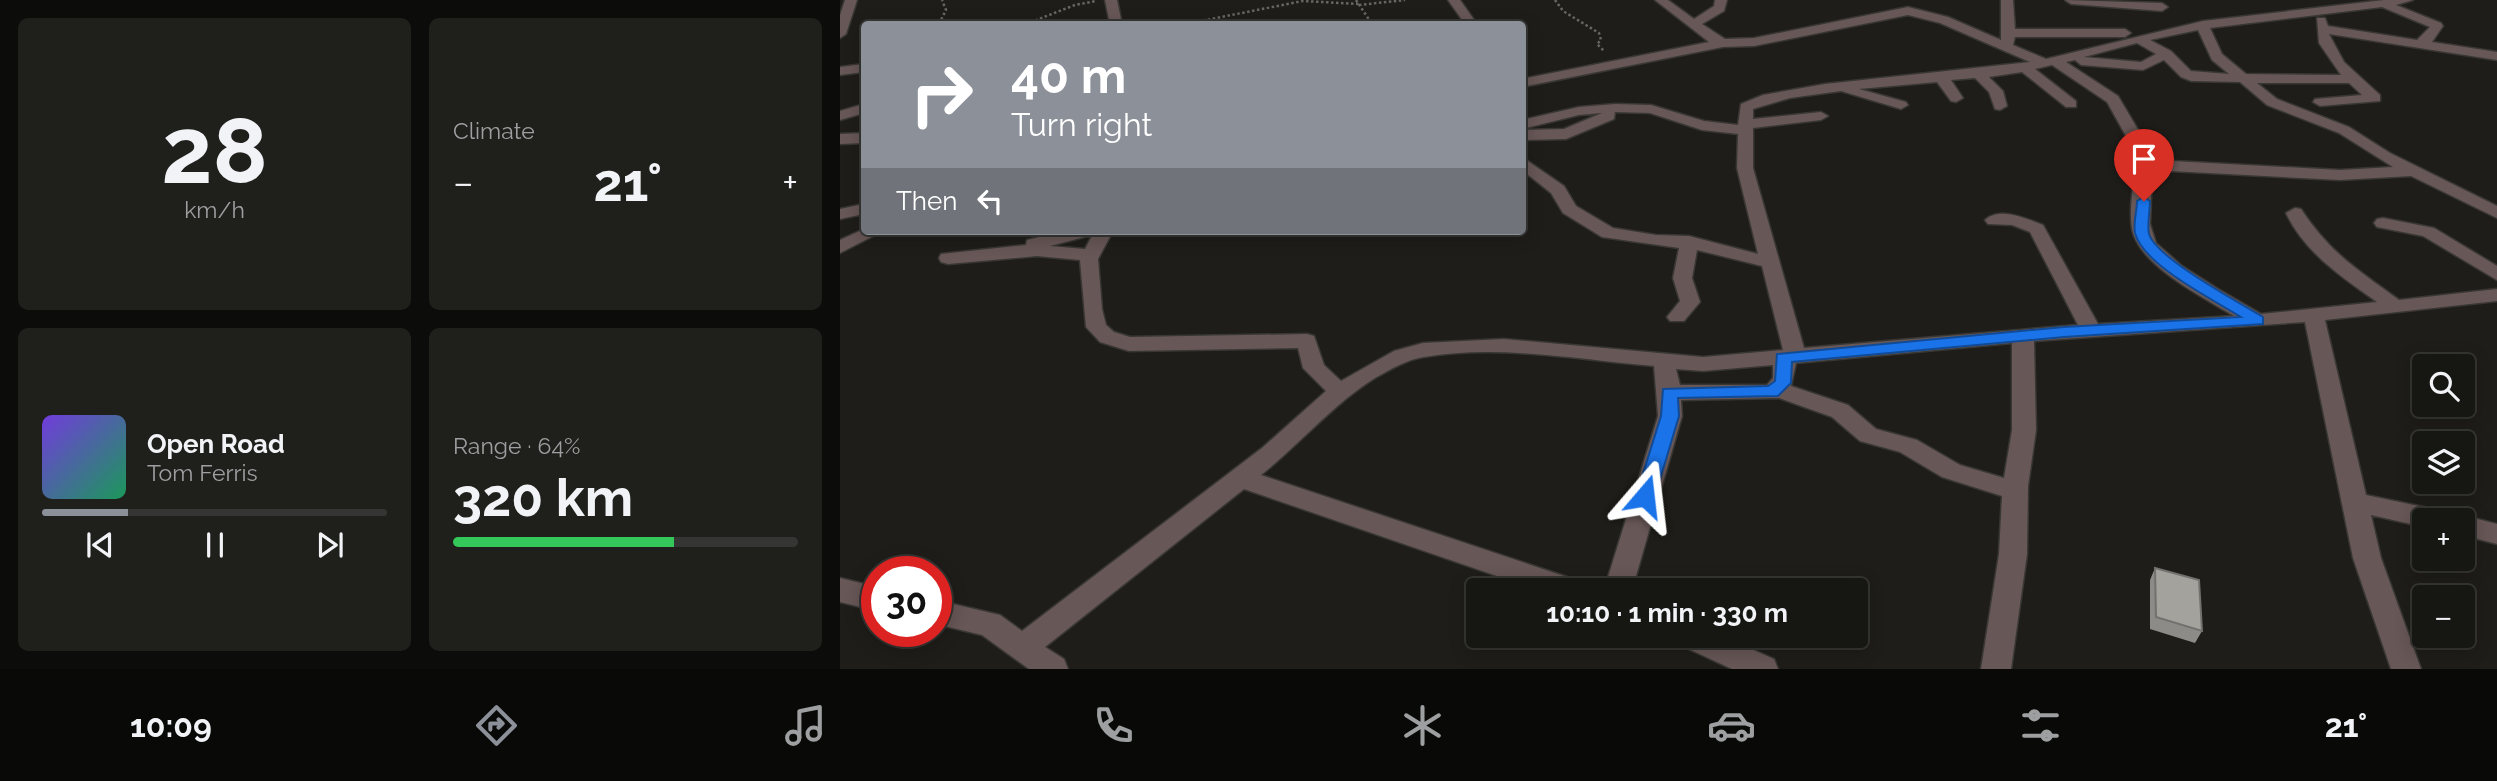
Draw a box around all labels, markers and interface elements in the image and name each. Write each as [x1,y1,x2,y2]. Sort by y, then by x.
text: 40 m [1011,47,1126,104]
icon: right [896,49,987,140]
text: 28 [161,97,268,204]
text: Turn right [1011,106,1152,143]
text: Climate [453,117,535,144]
pin [2114,129,2174,201]
icon: arrive [2125,140,2163,178]
text: 21° [594,152,662,213]
text: − [453,160,473,205]
text: + [782,160,798,205]
icon: left [971,182,1009,220]
text: Then [896,186,957,216]
text: km/h [184,196,245,223]
map controls [2412,354,2475,648]
button: search [2412,354,2475,417]
text: Open Road [147,429,285,459]
button: layers [2412,431,2475,494]
text: Range · 64% [453,432,580,459]
text: Tom Ferris [147,459,258,486]
position arrow [1608,459,1682,533]
text: 320 km [453,467,633,528]
button: + [2412,508,2475,571]
icon: previous [81,526,119,564]
icon: pause [196,526,234,564]
icon: next [311,526,349,564]
speed limit sign: 30 [861,556,952,647]
button: − [2412,585,2475,648]
text: 10:10 · 1 min · 330 m [1546,598,1788,628]
icon: directions [472,701,521,750]
icon: music [781,701,830,750]
icon: phone [1089,701,1138,750]
icon: climate [1398,701,1447,750]
icon: car [1707,701,1756,750]
icon: filters [2016,701,2065,750]
text: 10:09 [130,707,212,744]
text: 21° [2325,707,2367,744]

